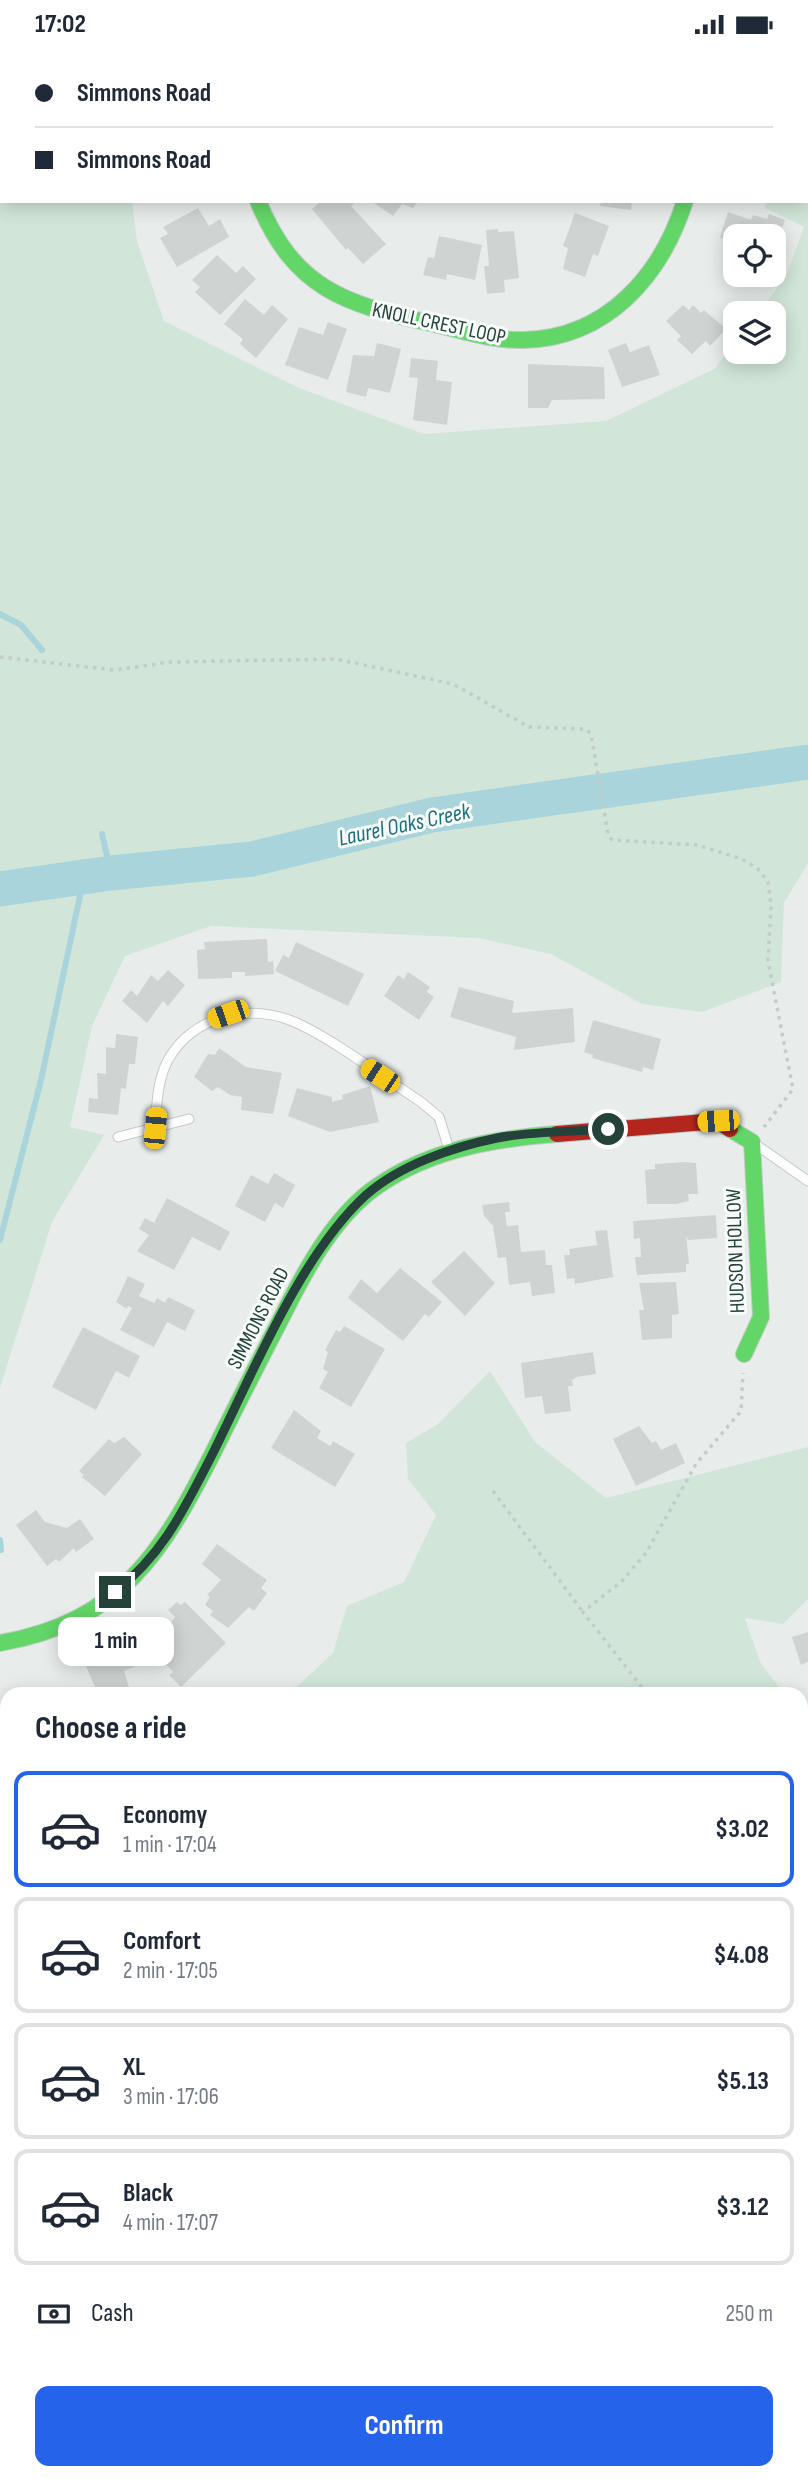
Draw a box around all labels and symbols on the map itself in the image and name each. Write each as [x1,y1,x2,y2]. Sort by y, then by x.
street label: KNOLL CREST LOOP [370,297,508,350]
water label: Laurel Oaks Creek [336,797,474,853]
car [205,997,252,1031]
car [357,1056,404,1096]
car [143,1106,168,1150]
car [697,1109,740,1133]
route start [592,1113,624,1145]
street label: HUDSON HOLLOW [721,1188,750,1314]
street label: SIMMONS ROAD [222,1263,295,1373]
route end [99,1576,131,1608]
callout: 1 min [57,1617,173,1665]

